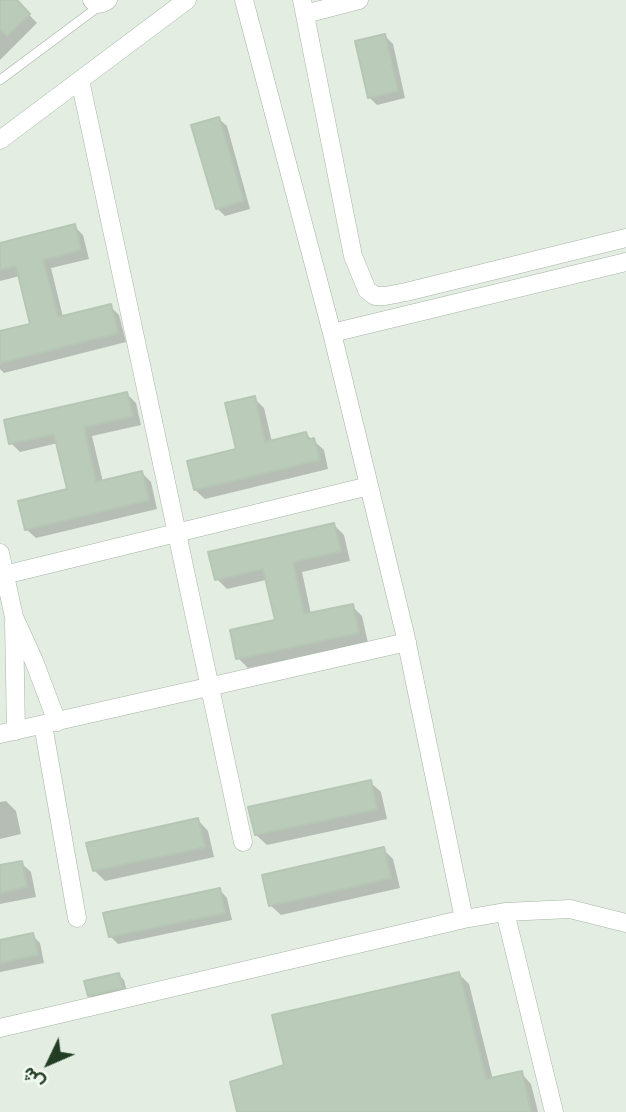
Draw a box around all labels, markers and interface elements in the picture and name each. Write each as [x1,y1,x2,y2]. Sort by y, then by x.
north arrow [14,1028,84,1098]
text: ش [17,1061,50,1094]

